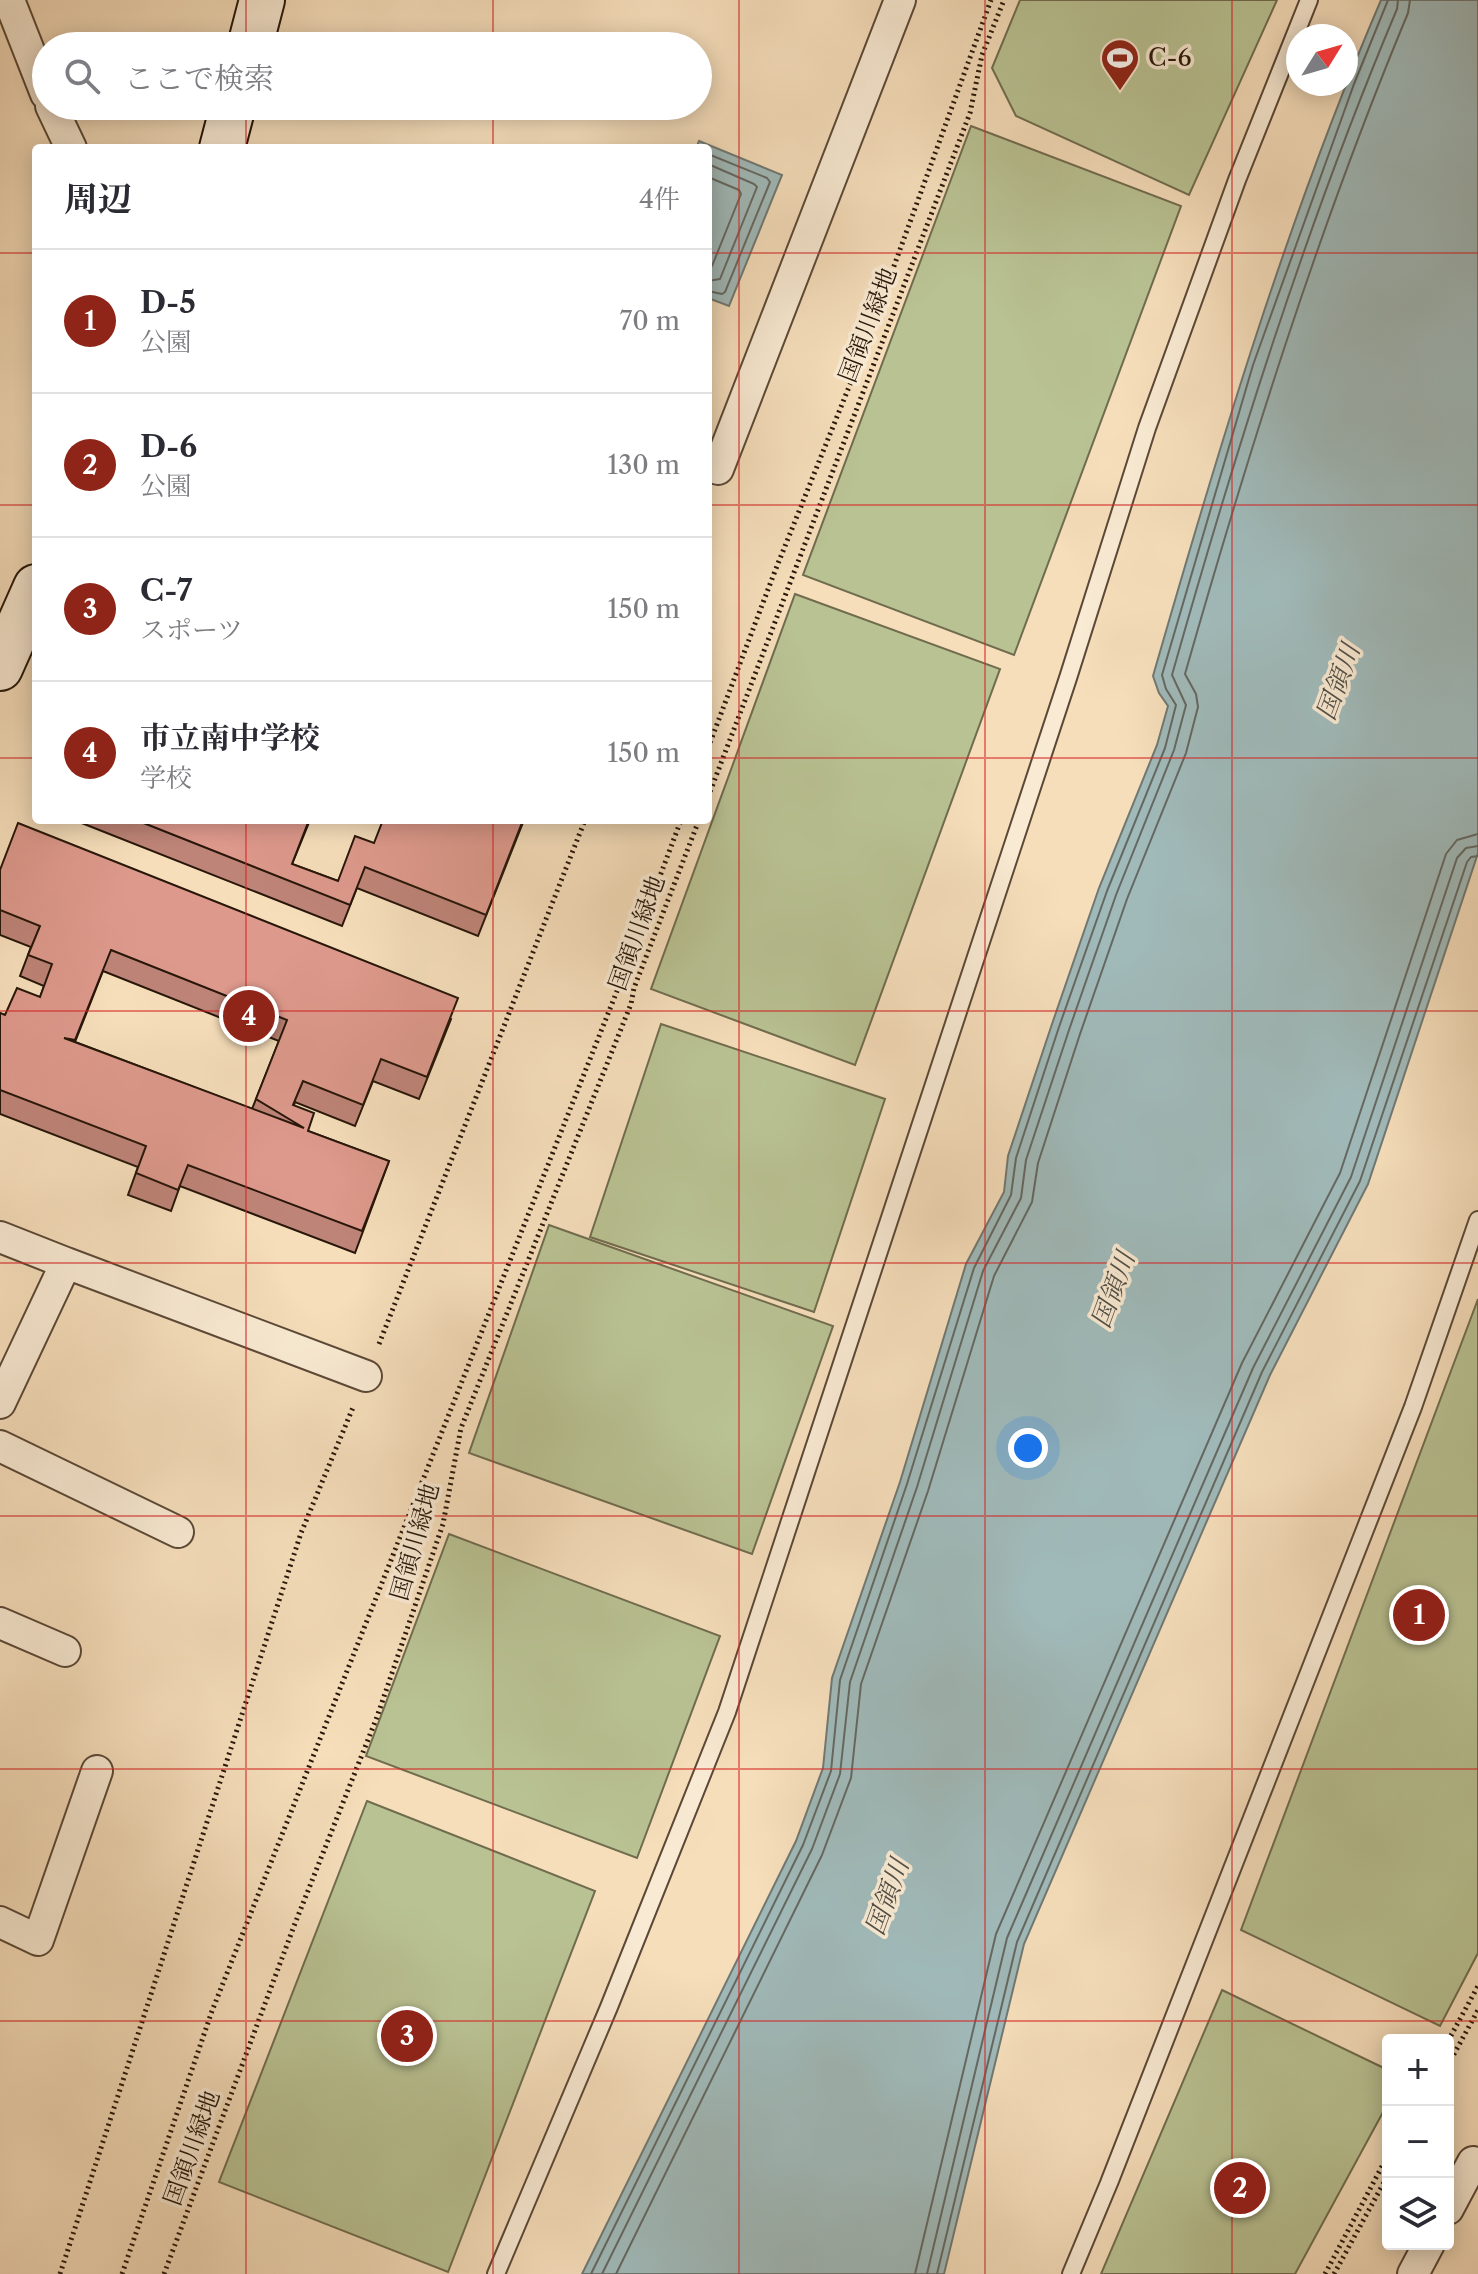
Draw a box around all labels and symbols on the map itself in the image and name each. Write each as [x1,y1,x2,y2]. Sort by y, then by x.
north arrow [1286,24,1358,96]
sports icon: C-6 [1099,37,1141,92]
place label: C-6 [1148,43,1192,72]
street label: 国領川緑地 [832,264,903,386]
water label: 国領川 [1310,637,1367,724]
street label: 国領川緑地 [602,871,671,994]
pin: 4 [223,986,275,1046]
water label: 国領川 [1085,1245,1142,1332]
your location [1008,1428,1048,1468]
street label: 国領川緑地 [384,1480,445,1604]
pin: 1 [1393,1585,1445,1645]
water label: 国領川 [859,1852,916,1939]
pin: 3 [381,2006,433,2066]
street label: 国領川緑地 [157,2086,226,2209]
pin: 2 [1214,2158,1266,2218]

